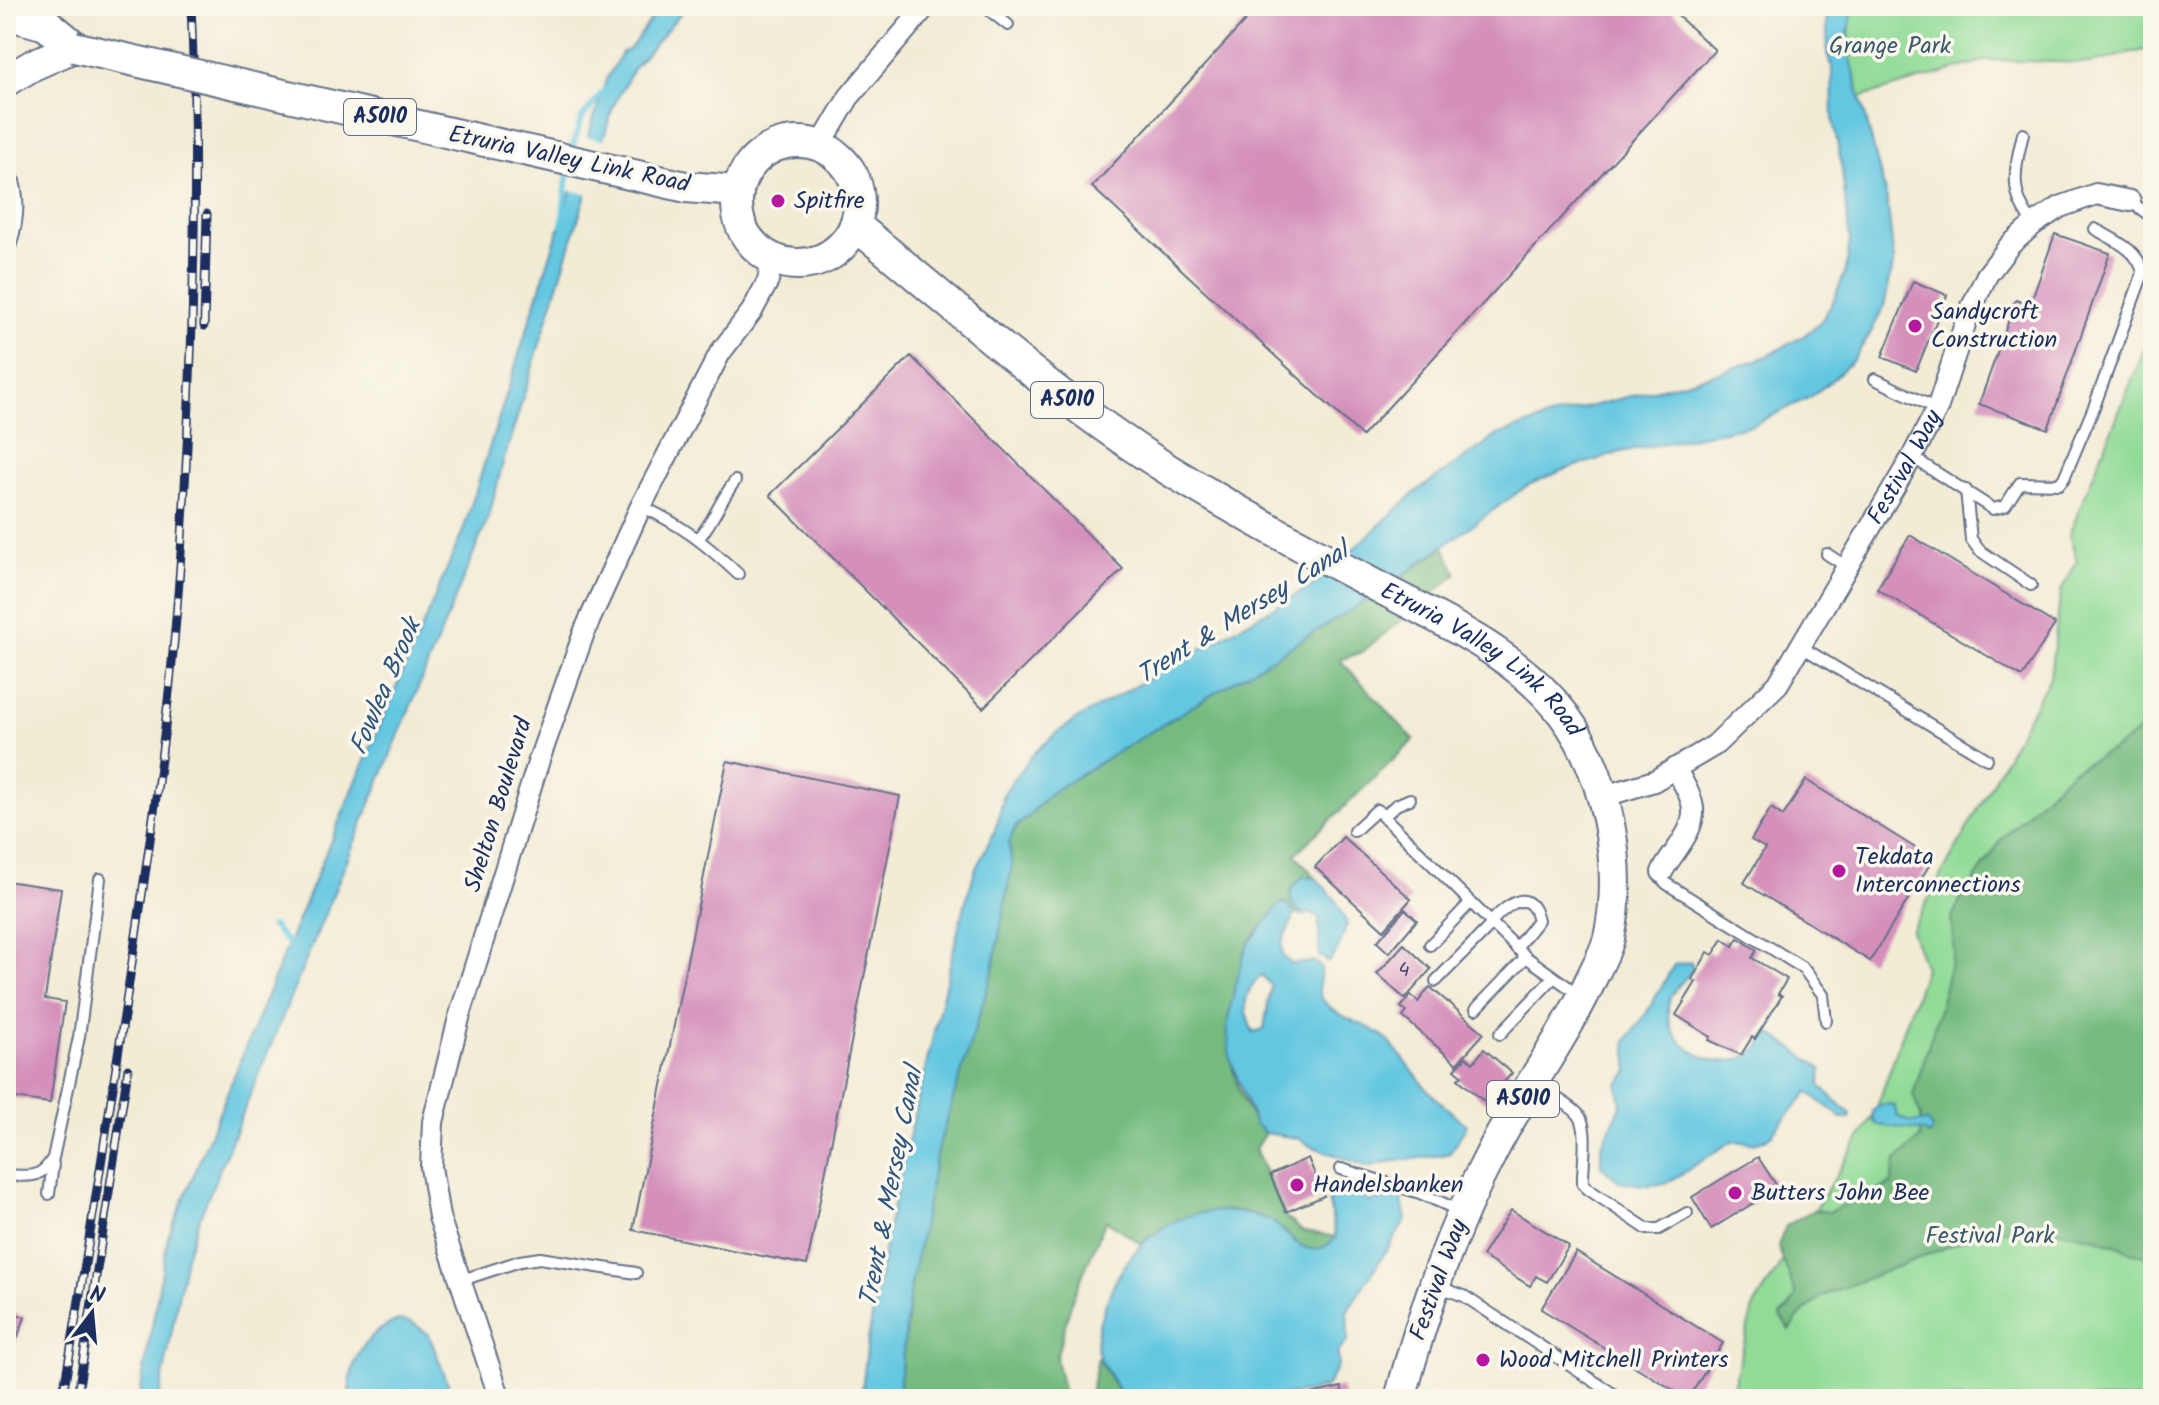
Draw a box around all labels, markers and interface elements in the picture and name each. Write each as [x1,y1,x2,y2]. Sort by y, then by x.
park label: Grange Park [1829,27,1952,66]
road number: A5010 [344,99,416,135]
street label: Etruria Valley Link Road [445,115,694,205]
place label: Spitfire [794,182,865,221]
marker: Spitfire [769,192,787,210]
place label: Sandycroft Construction [1931,293,2057,360]
marker: Sandycroft Construction [1906,317,1924,335]
road number: A5010 [1031,382,1103,418]
street label: Festival Way [1857,402,1953,532]
water label: Trent & Mersey Canal [1129,529,1361,696]
street label: Etruria Valley Link Road [1373,572,1594,745]
water label: Fowlea Brook [338,609,435,762]
street label: Shelton Boulevard [454,712,544,897]
place label: Tekdata Interconnections [1855,838,2021,905]
marker: Tekdata Interconnections [1830,862,1848,880]
house number: 4 [1398,955,1410,987]
water label: Trent & Mersey Canal [848,1059,937,1311]
road number: A5010 [1487,1081,1559,1117]
place label: Handelsbanken [1313,1166,1464,1205]
place label: Butters John Bee [1751,1174,1929,1213]
marker: Handelsbanken [1288,1176,1306,1194]
marker: Butters John Bee [1726,1184,1744,1202]
street label: Festival Way [1399,1213,1479,1346]
park label: Festival Park [1926,1217,2055,1256]
north arrow [52,1273,132,1353]
text: N [85,1277,108,1315]
place label: Wood Mitchell Printers [1499,1341,1729,1380]
marker: Wood Mitchell Printers [1474,1351,1492,1369]

